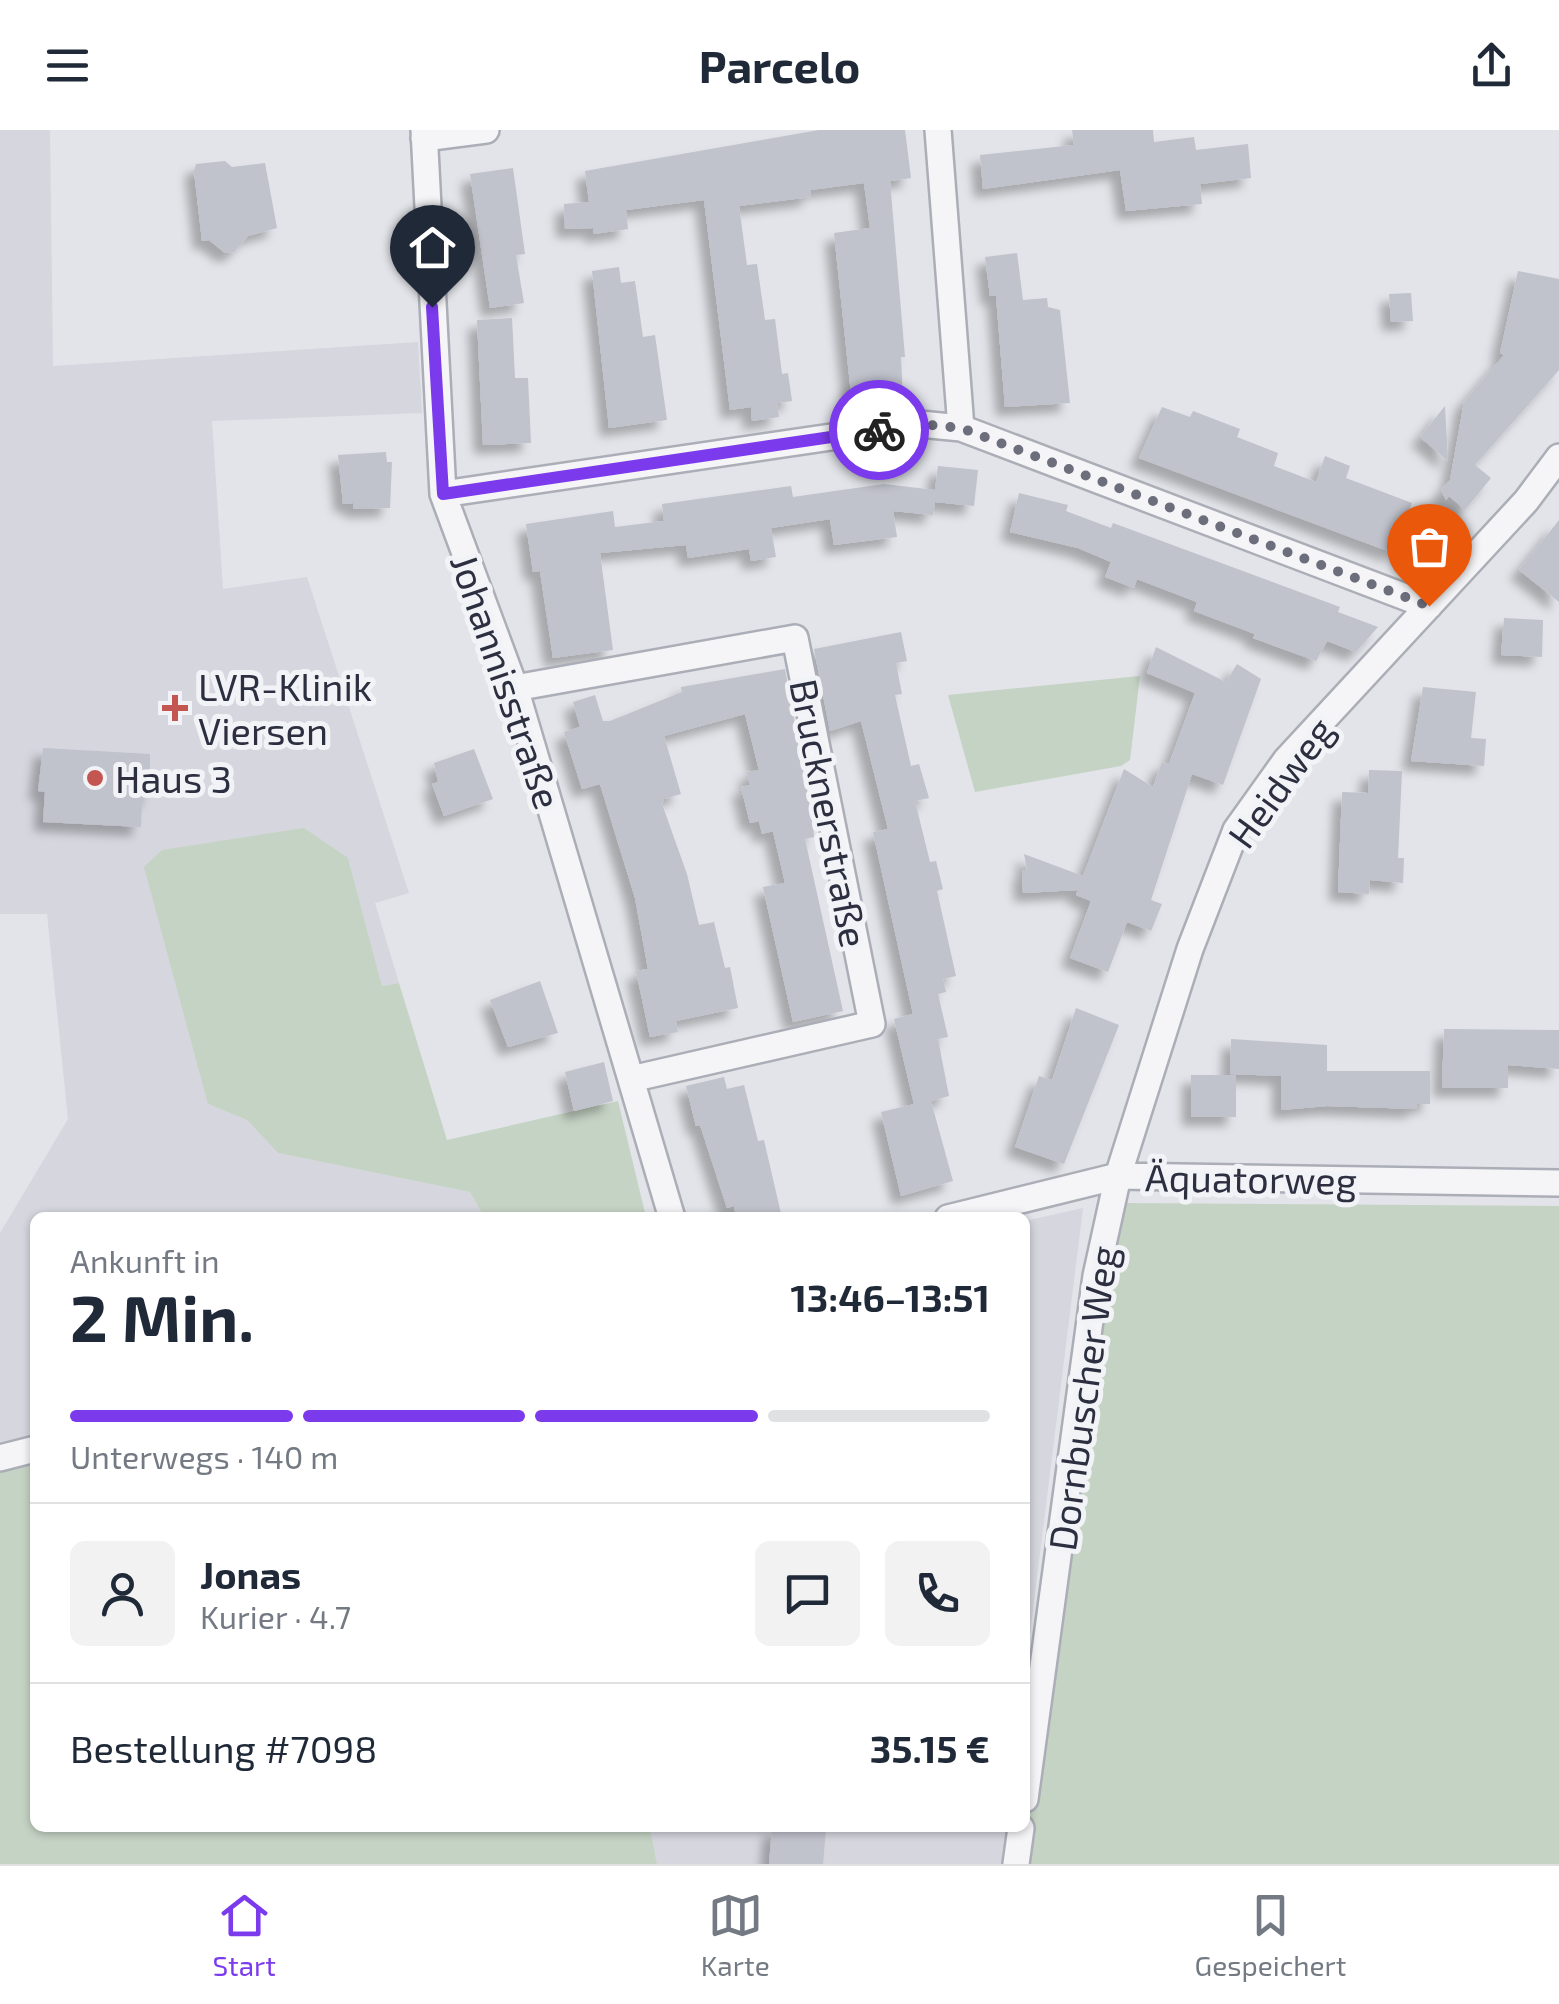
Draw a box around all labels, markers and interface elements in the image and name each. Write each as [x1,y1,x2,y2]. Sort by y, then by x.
icon: menu [40,38,95,93]
text: Parcelo [699,38,860,92]
icon: share [1464,38,1519,93]
pin [390,205,475,308]
icon: home [405,220,460,275]
courier [829,380,929,480]
icon: bike [852,403,907,458]
pin [1387,504,1472,607]
icon: bag [1402,519,1457,574]
street label: Johannisstraße [442,548,572,814]
place label: LVR-Klinik Viersen [198,663,372,753]
street label: Brucknerstraße [781,675,879,951]
marker: LVR-Klinik Viersen [162,695,188,721]
street label: Heidweg [1217,708,1343,856]
place label: Haus 3 [115,755,232,801]
marker: Haus 3 [84,767,106,789]
street label: Äquatorweg [1145,1153,1357,1203]
text: Ankunft in [70,1241,220,1279]
street label: Dornbuscher Weg [1038,1243,1126,1553]
text: 13:46–13:51 [790,1274,990,1320]
text: 2 Min. [70,1277,254,1355]
text: Unterwegs · 140 m [70,1437,338,1475]
button: person [70,1541,175,1646]
button: chat [755,1541,860,1646]
button: phone [885,1541,990,1646]
text: Jonas [200,1551,301,1597]
text: Kurier · 4.7 [200,1597,351,1635]
text: Bestellung #7098 [70,1725,377,1771]
text: 35.15 € [870,1725,990,1771]
tab: Start [212,1888,276,1982]
tab: Karte [701,1888,770,1982]
tab: Gespeichert [1195,1888,1347,1982]

